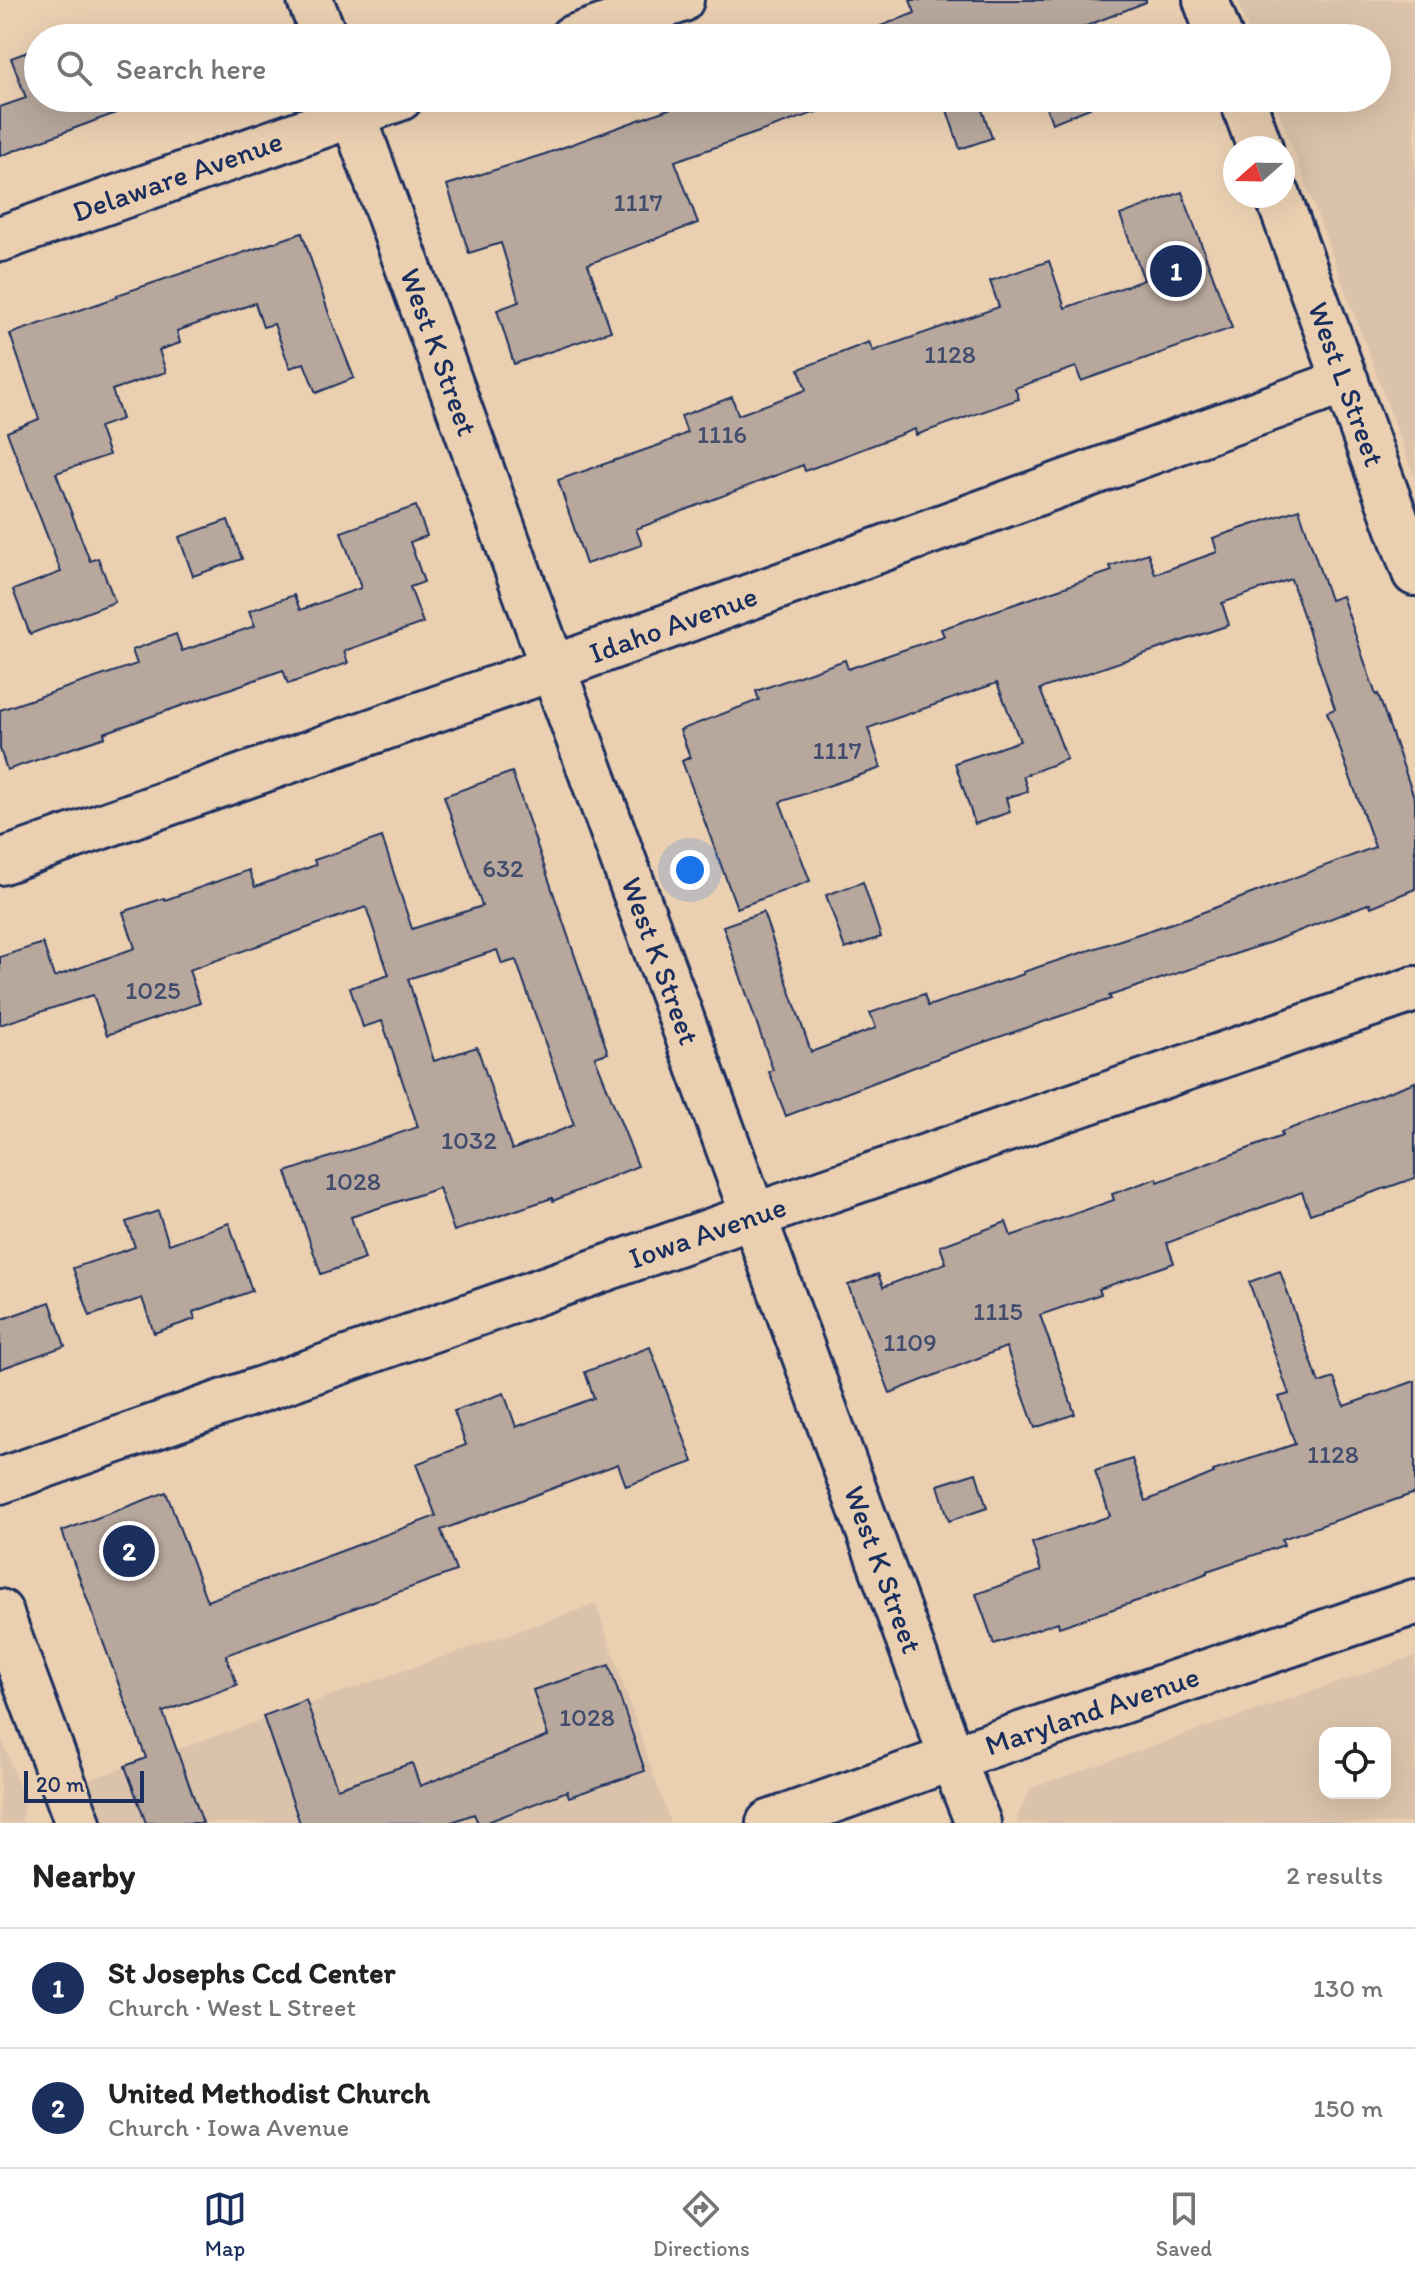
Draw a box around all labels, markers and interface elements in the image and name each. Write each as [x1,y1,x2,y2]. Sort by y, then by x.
search box [24,24,1391,112]
icon: search [52,46,96,90]
text: Search here [116,50,266,87]
street label: Delaware Avenue [67,122,287,230]
north arrow [1223,136,1295,208]
house number: 1117 [613,186,663,218]
pin: 1 [1150,241,1202,301]
street label: West K Street [392,263,486,441]
street label: West L Street [1300,297,1394,471]
house number: 1128 [924,338,976,370]
house number: 1116 [697,418,747,450]
street label: Idaho Avenue [584,577,762,671]
house number: 1117 [812,734,862,766]
your location [670,850,710,890]
house number: 632 [482,852,524,884]
street label: West K Street [613,872,708,1050]
house number: 1025 [125,974,181,1006]
house number: 1032 [441,1124,497,1156]
house number: 1028 [325,1165,381,1197]
street label: Iowa Avenue [624,1187,791,1276]
house number: 1115 [973,1295,1023,1327]
house number: 1109 [883,1326,937,1358]
house number: 1128 [1307,1438,1359,1470]
street label: West K Street [836,1480,931,1658]
pin: 2 [103,1521,155,1581]
street label: Maryland Avenue [980,1657,1204,1764]
house number: 1028 [559,1701,615,1733]
map controls [1319,1727,1391,1799]
button: locate [1319,1727,1391,1799]
scale bar [24,1767,144,1803]
text: 20 m [36,1771,85,1798]
text: Nearby [32,1855,135,1896]
text: 2 results [1286,1859,1383,1891]
text: St Josephs Ccd Center [108,1954,396,1991]
text: 1 [52,1972,64,2004]
text: 130 m [1313,1972,1383,2004]
text: Church · West L Street [108,1991,356,2023]
text: United Methodist Church [108,2074,430,2111]
text: 2 [51,2092,65,2124]
text: 150 m [1314,2092,1383,2124]
text: Church · Iowa Avenue [108,2111,349,2143]
tab: Map [203,2187,247,2262]
tab: Directions [653,2187,750,2262]
tab: Saved [1156,2187,1212,2262]

